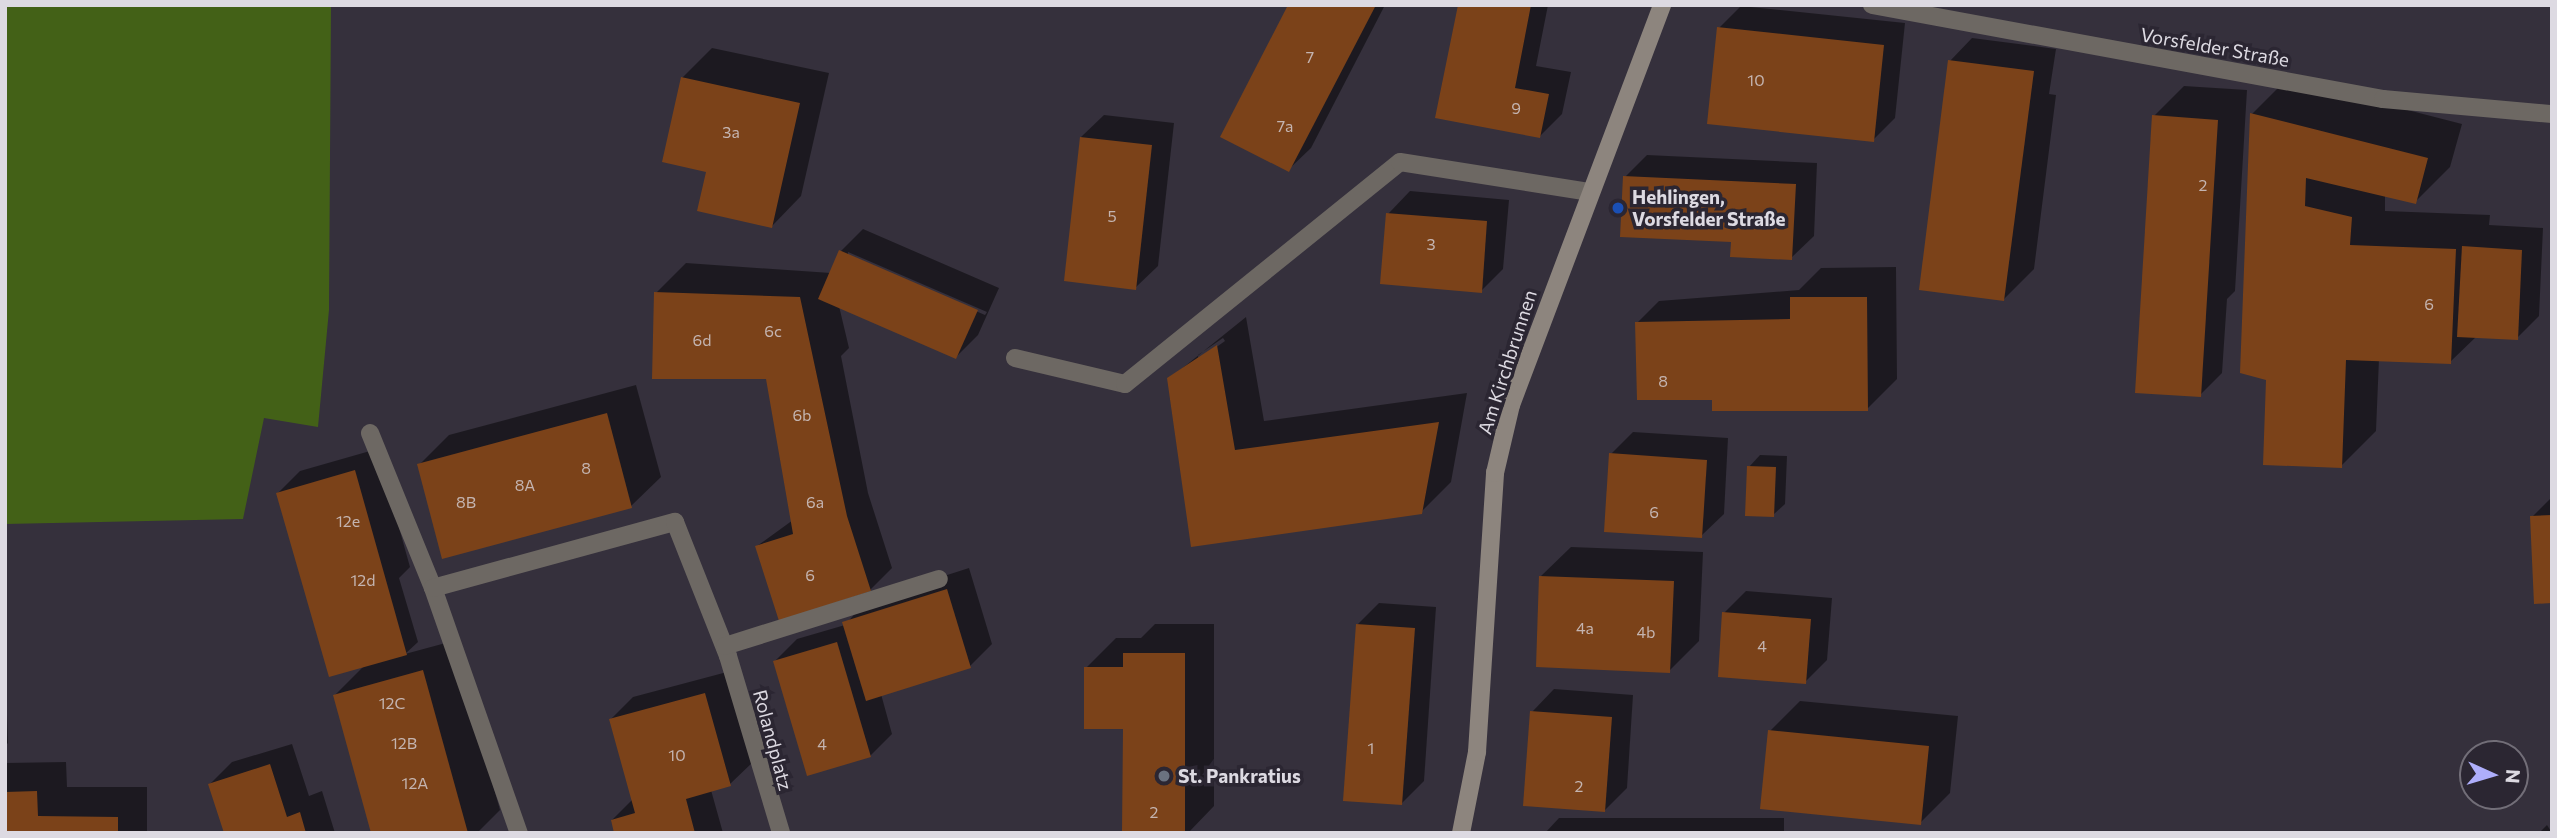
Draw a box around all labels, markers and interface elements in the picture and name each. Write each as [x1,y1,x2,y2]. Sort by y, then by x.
street label: Vorsfelder Straße [2139,23,2291,71]
house number: 7 [1306,47,1314,67]
house number: 10 [1747,70,1765,90]
house number: 9 [1511,98,1521,118]
house number: 7a [1277,116,1293,136]
house number: 3a [722,122,740,142]
house number: 2 [2199,175,2207,195]
place label: Hehlingen, Vorsfelder Straße [1632,186,1786,230]
marker: Hehlingen, Vorsfelder Straße [1610,200,1626,216]
house number: 5 [1107,206,1117,226]
house number: 3 [1426,234,1436,254]
street label: Am Kirchbrunnen [1473,287,1541,437]
house number: 6 [2424,294,2434,314]
house number: 6c [764,321,782,341]
house number: 6d [693,330,711,350]
house number: 8 [1658,371,1668,391]
house number: 6b [792,405,812,425]
house number: 8 [581,458,591,478]
house number: 8A [515,475,535,495]
house number: 8B [456,492,476,512]
house number: 6a [806,492,824,512]
house number: 6 [1649,502,1659,522]
house number: 12e [336,511,360,531]
house number: 6 [805,565,815,585]
house number: 12d [351,570,375,590]
house number: 4a [1576,618,1594,638]
house number: 4b [1636,622,1656,642]
house number: 4 [1757,636,1767,656]
street label: Rolandplatz [749,687,797,793]
house number: 12C [379,693,405,713]
house number: 12B [391,733,417,753]
house number: 4 [817,734,827,754]
house number: 1 [1368,738,1374,758]
north arrow [2459,740,2529,810]
house number: 10 [668,745,686,765]
place label: St. Pankratius [1178,765,1301,787]
marker: St. Pankratius [1156,768,1172,784]
text: N [2501,768,2525,784]
house number: 12A [402,773,428,793]
house number: 2 [1575,776,1583,796]
house number: 2 [1150,802,1158,822]

